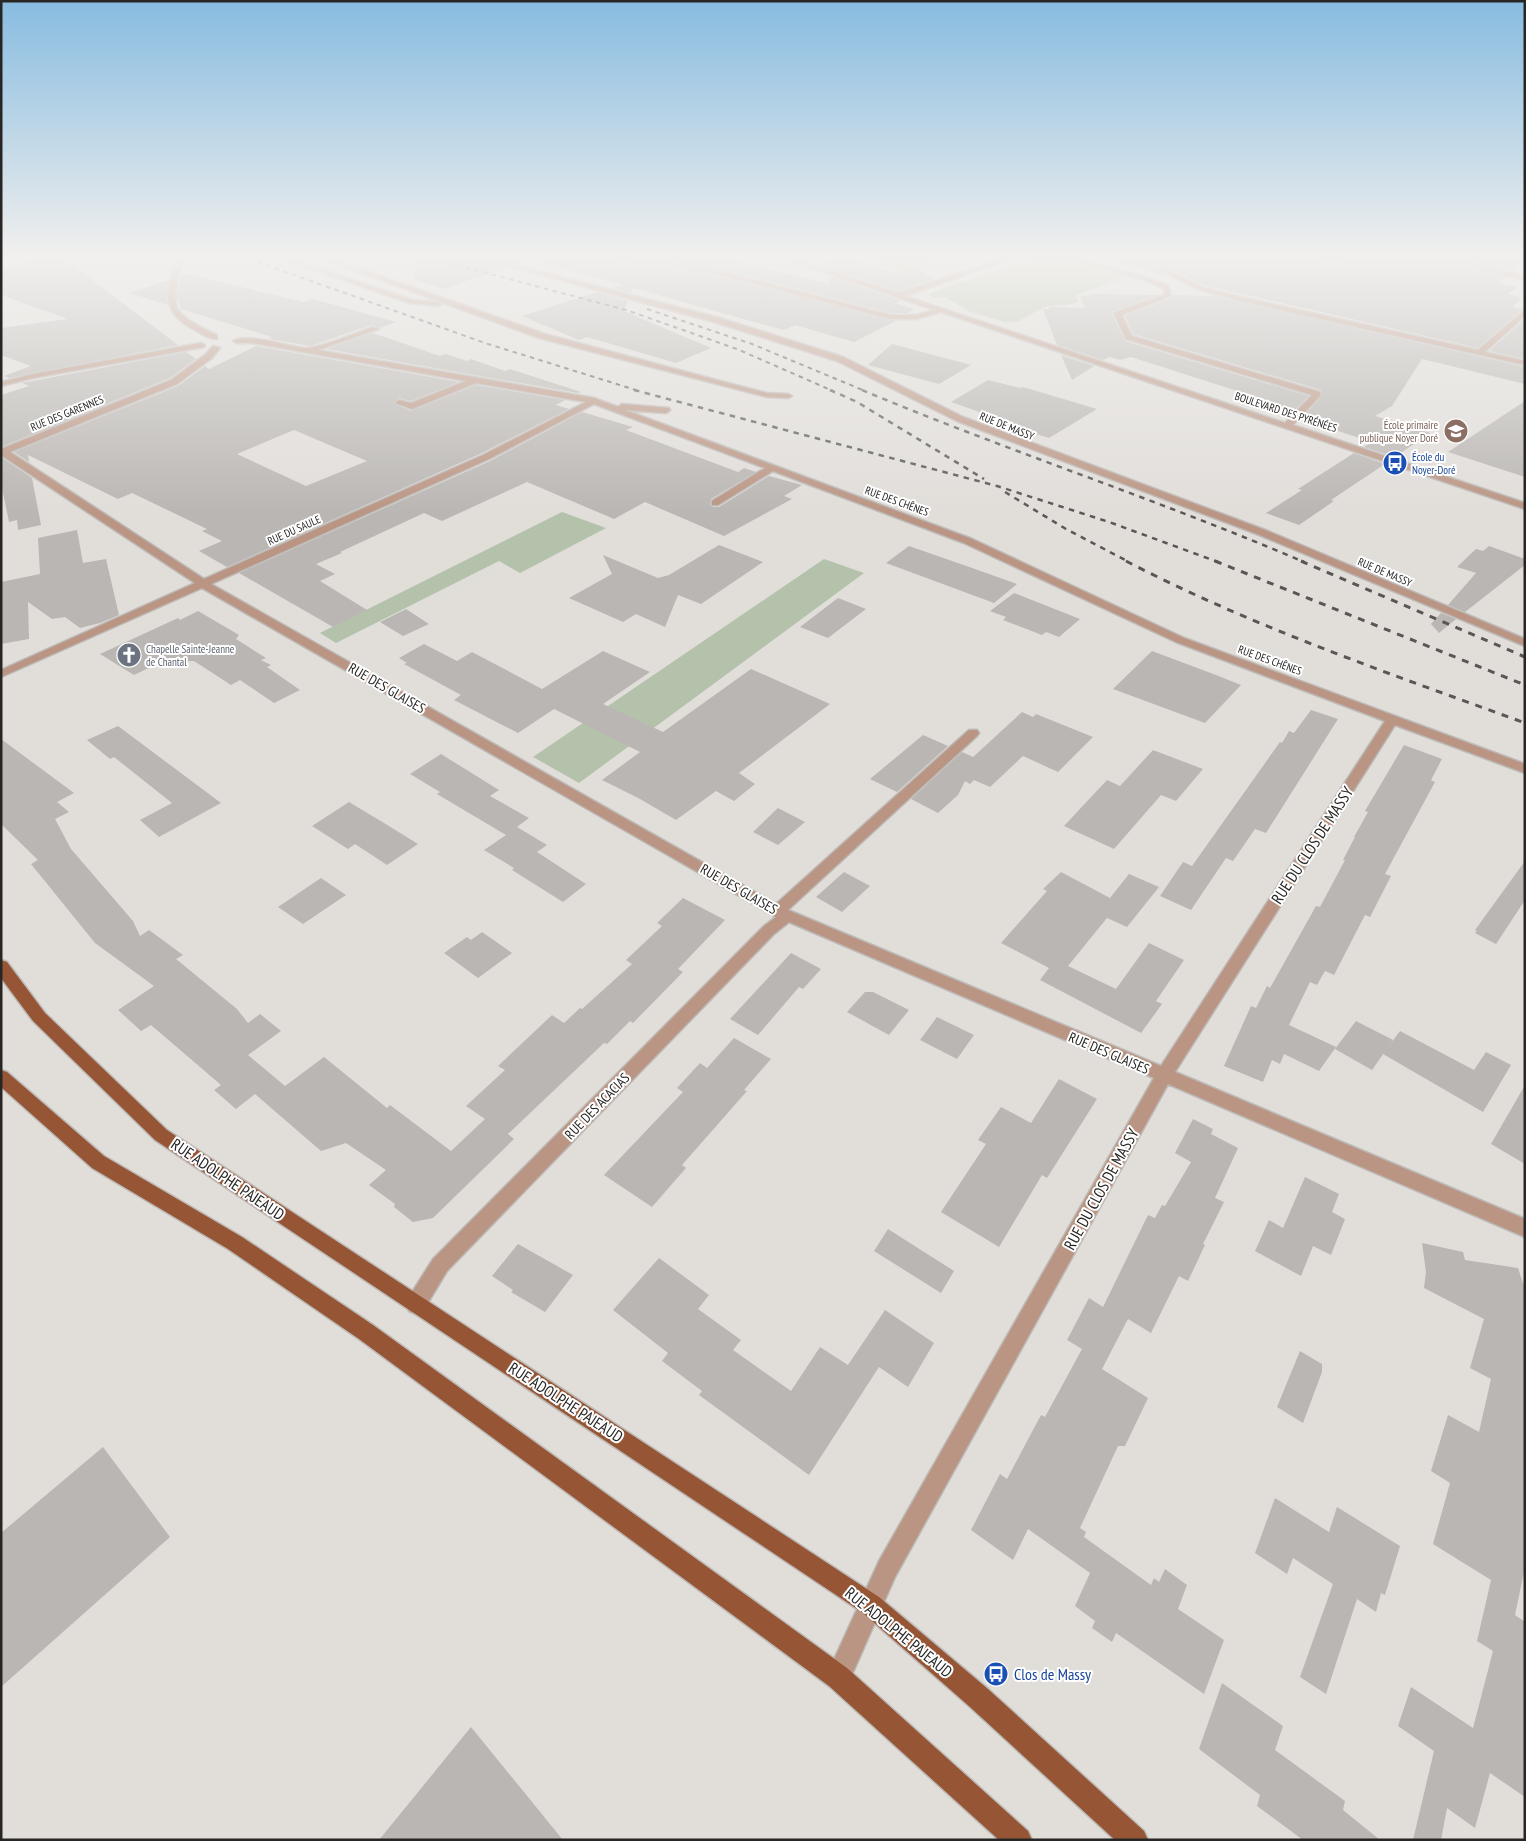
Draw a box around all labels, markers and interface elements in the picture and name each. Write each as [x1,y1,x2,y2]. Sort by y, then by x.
street label: BOULEVARD DES PYRÉNÉES [1233,389,1339,435]
street label: RUE DES GARENNES [28,392,106,434]
street label: RUE DE MASSY [978,409,1036,443]
place label: École primaire publique Noyer Doré [1360,418,1438,445]
school or university icon: École primaire publique Noyer Doré [1443,418,1469,444]
bus stop icon: École du Noyer-Doré [1382,450,1408,476]
place label: École du Noyer-Doré [1412,450,1456,477]
street label: RUE DES CHÊNES [863,483,931,519]
street label: RUE DU SAULE [265,512,323,548]
street label: RUE DE MASSY [1356,554,1414,590]
church icon: Chapelle Sainte-Jeanne de Chantal [116,642,142,668]
place label: Chapelle Sainte-Jeanne de Chantal [146,642,235,669]
street label: RUE DES CHÊNES [1236,642,1304,678]
street label: RUE DES GLAISES [345,659,429,717]
street label: RUE DU CLOS DE MASSY [1267,782,1358,907]
street label: RUE DES GLAISES [697,860,781,918]
street label: RUE DES GLAISES [1066,1028,1152,1078]
street label: RUE DES ACACIAS [561,1069,633,1143]
street label: RUE DU CLOS DE MASSY [1059,1124,1143,1253]
street label: RUE ADOLPHE PAJEAUD [168,1134,288,1224]
street label: RUE ADOLPHE PAJEAUD [505,1358,627,1446]
street label: RUE ADOLPHE PAJEAUD [841,1583,957,1681]
bus stop icon: Clos de Massy [983,1661,1009,1687]
place label: Clos de Massy [1014,1664,1091,1684]

